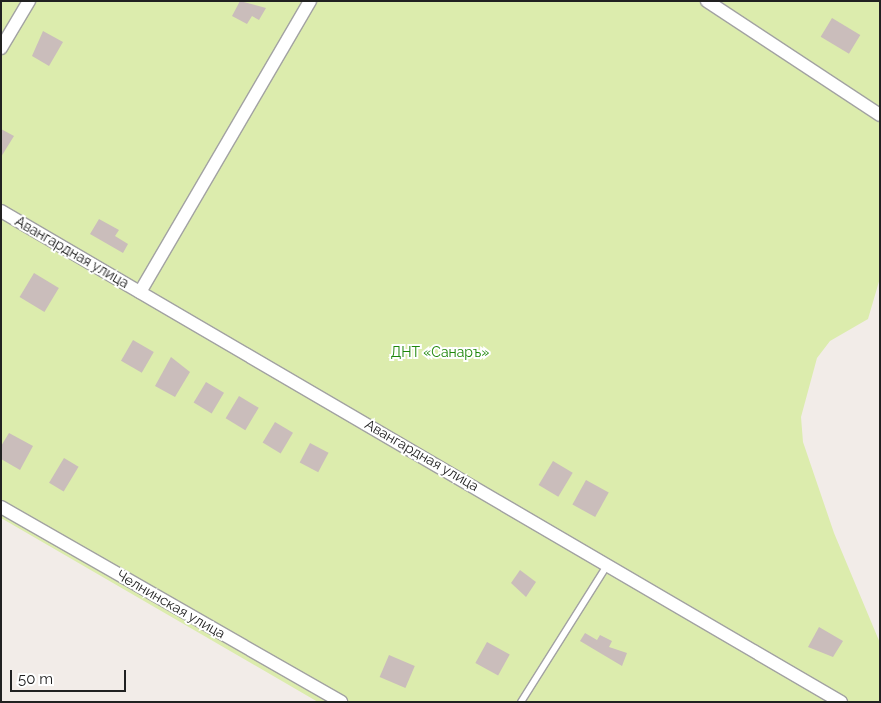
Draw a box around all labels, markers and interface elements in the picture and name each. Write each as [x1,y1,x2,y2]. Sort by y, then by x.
street label: Авангардная улица [12,212,132,292]
park label: ДНТ «Санаръ» [391,344,489,360]
street label: Авангардная улица [362,415,482,495]
street label: Челнинская улица [114,566,228,642]
scale bar [12,660,129,692]
text: 50 m [18,670,53,688]

